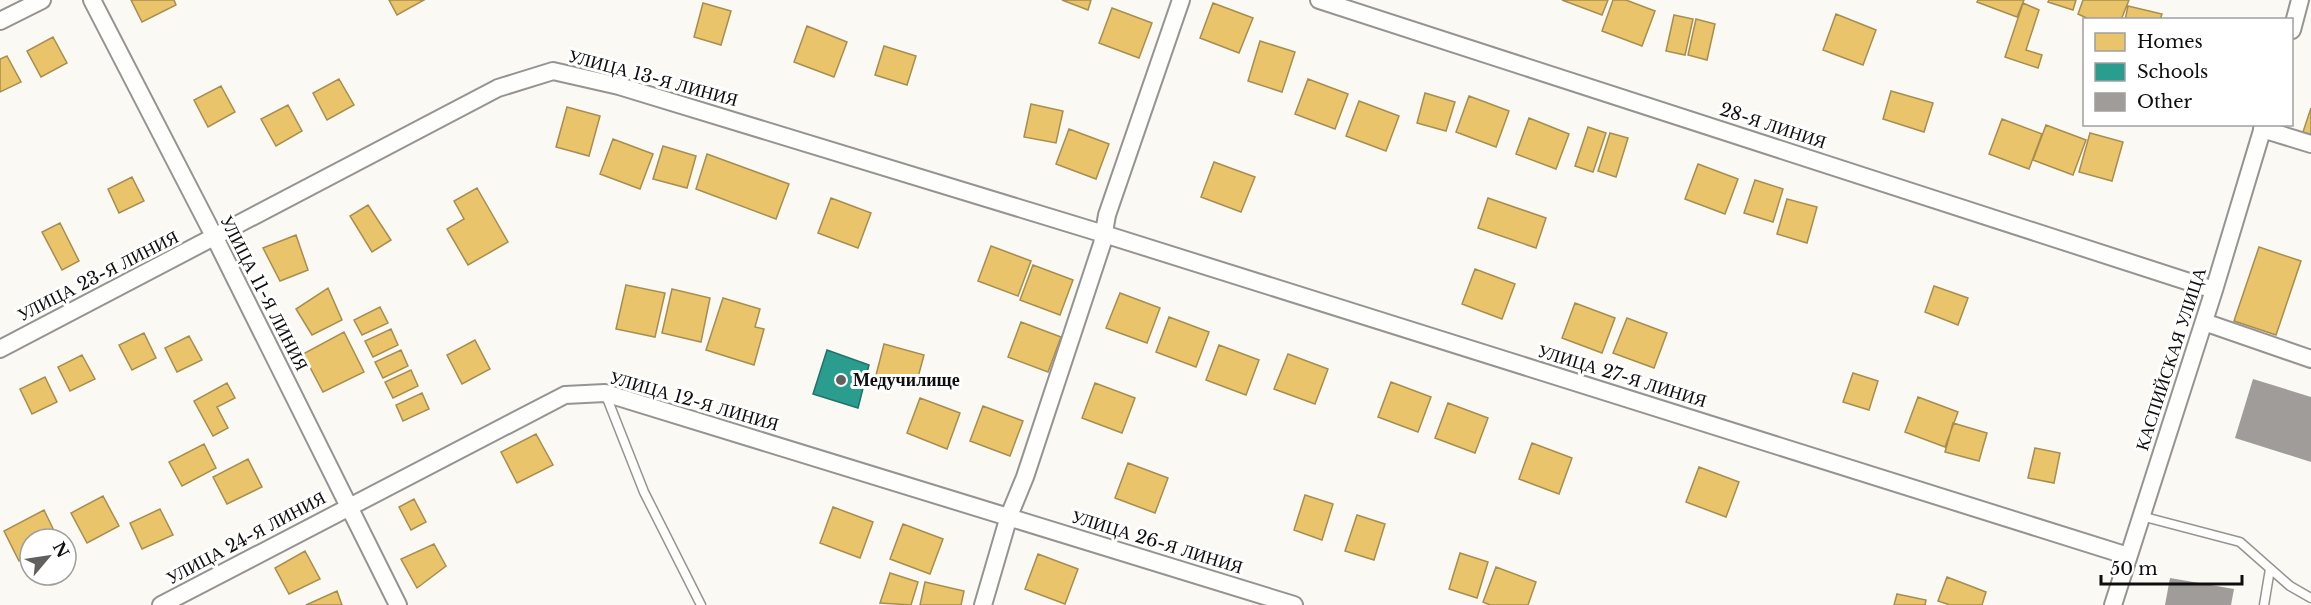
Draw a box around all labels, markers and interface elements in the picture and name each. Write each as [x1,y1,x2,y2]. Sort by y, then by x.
legend [2083,18,2293,126]
text: Homes [2137,31,2203,53]
street label: УЛИЦА 13-Я ЛИНИЯ [566,45,740,111]
text: Schools [2137,61,2208,83]
text: Other [2137,91,2193,113]
street label: 28-Я ЛИНИЯ [1717,98,1829,154]
street label: УЛИЦА 11-Я ЛИНИЯ [215,211,313,375]
street label: УЛИЦА 23-Я ЛИНИЯ [14,226,182,326]
street label: КАСПИЙСКАЯ УЛИЦА [2131,265,2211,453]
street label: УЛИЦА 27-Я ЛИНИЯ [1535,340,1709,412]
street label: УЛИЦА 12-Я ЛИНИЯ [607,366,781,436]
place label: Медучилище [853,369,960,391]
marker: Медучилище [834,373,848,387]
street label: УЛИЦА 24-Я ЛИНИЯ [163,487,329,589]
street label: УЛИЦА 26-Я ЛИНИЯ [1068,505,1246,579]
north arrow [18,527,78,587]
text: N [49,538,74,561]
scale bar [2101,548,2242,586]
text: 50 m [2110,558,2158,580]

